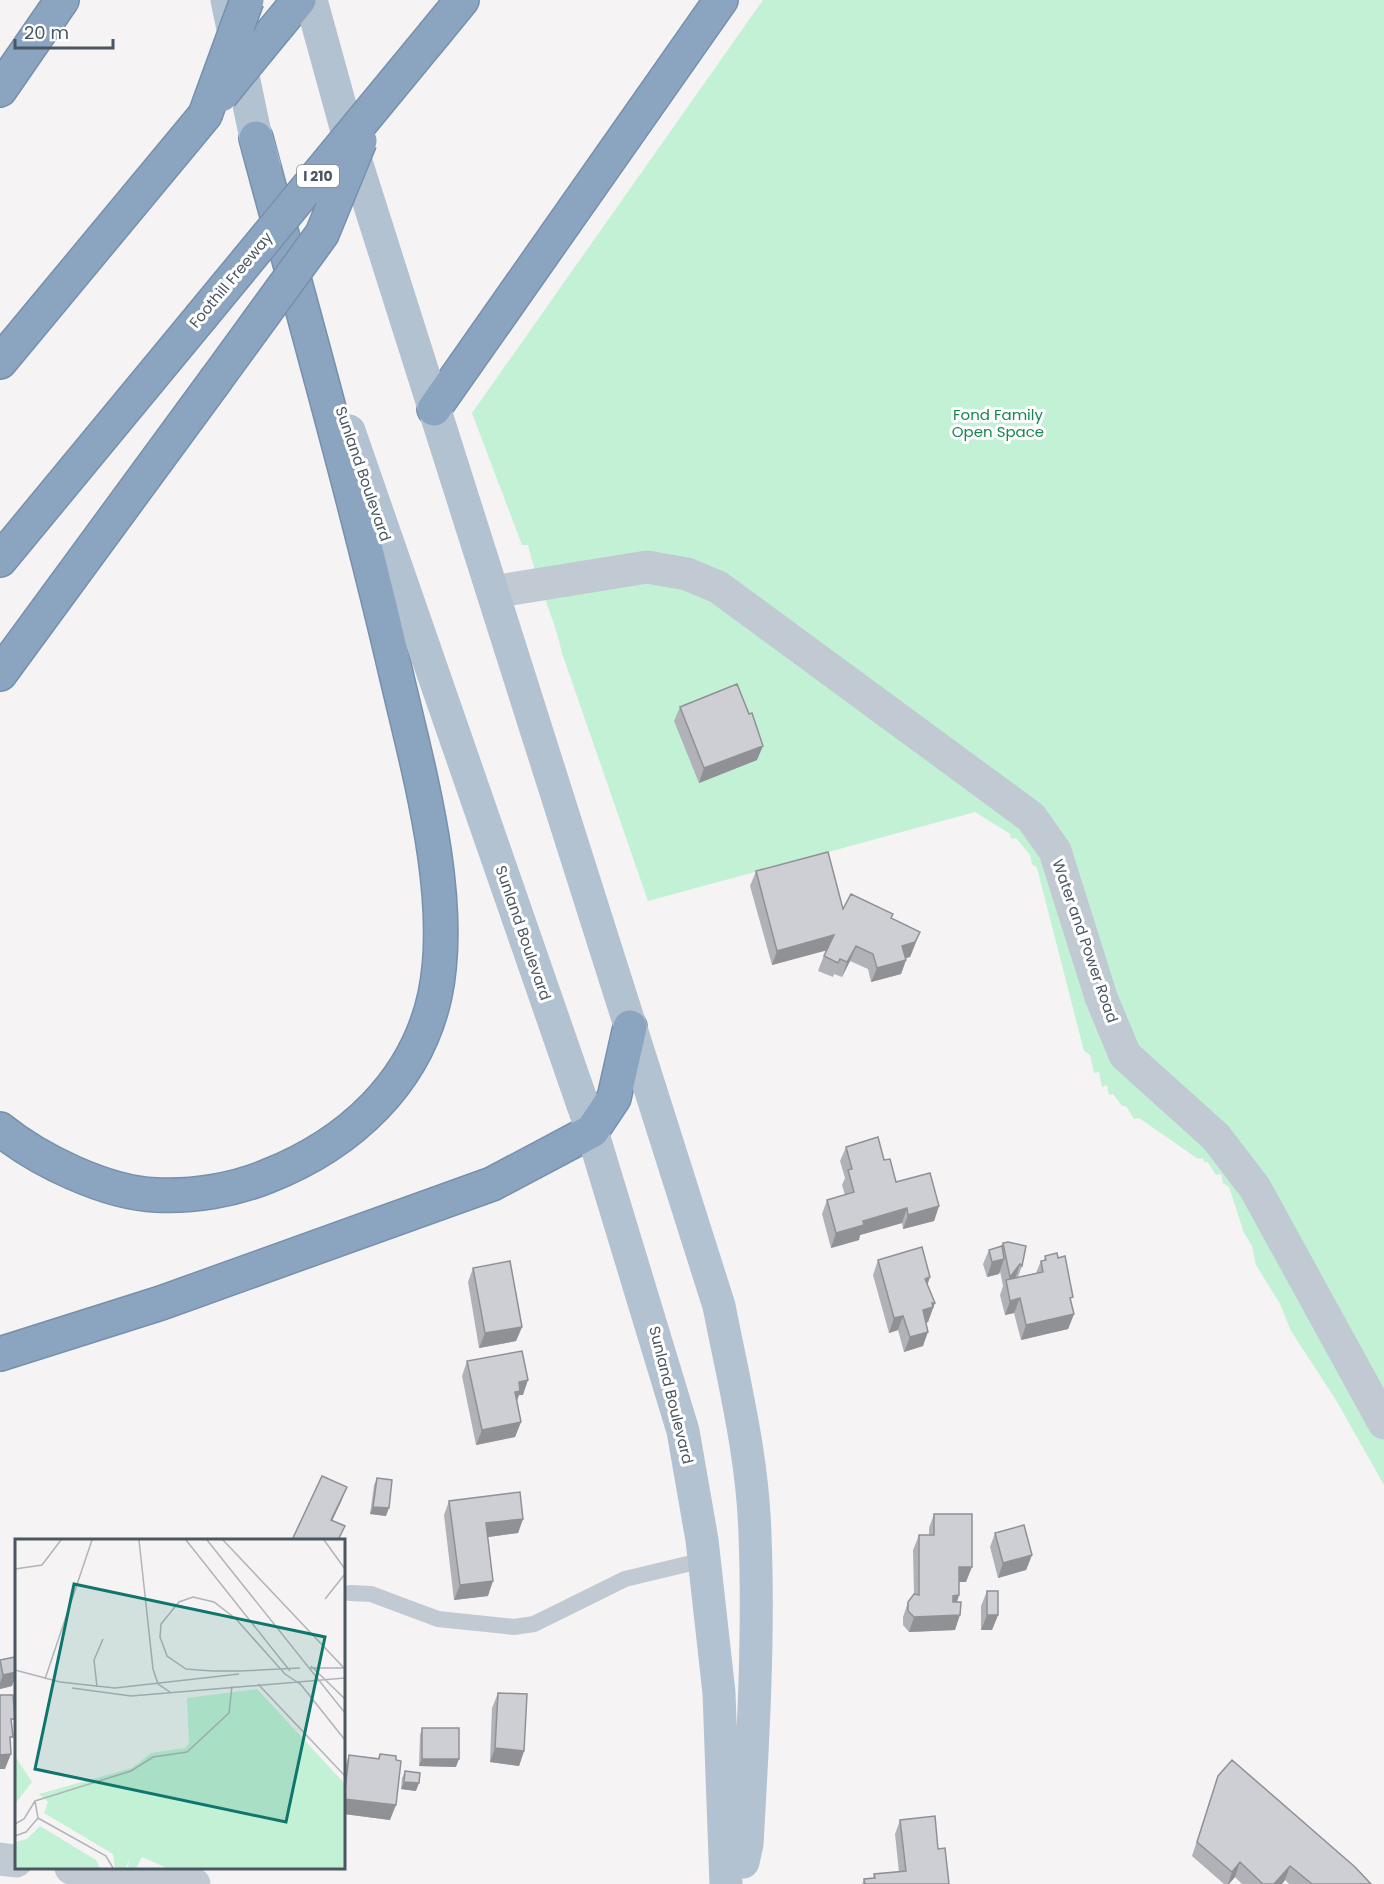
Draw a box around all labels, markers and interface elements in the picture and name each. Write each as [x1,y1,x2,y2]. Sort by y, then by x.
scale bar [15,12,112,50]
text: 20 m [24,20,69,45]
road number: I 210 [297,165,339,187]
street label: Foothill Freeway [184,227,277,332]
street label: Sunland Boulevard [331,404,396,544]
park label: Fond Family Open Space [952,404,1044,442]
street label: Water and Power Road [1048,856,1123,1025]
street label: Sunland Boulevard [491,863,556,1003]
street label: Sunland Boulevard [644,1324,699,1466]
inset map [15,1539,345,1869]

